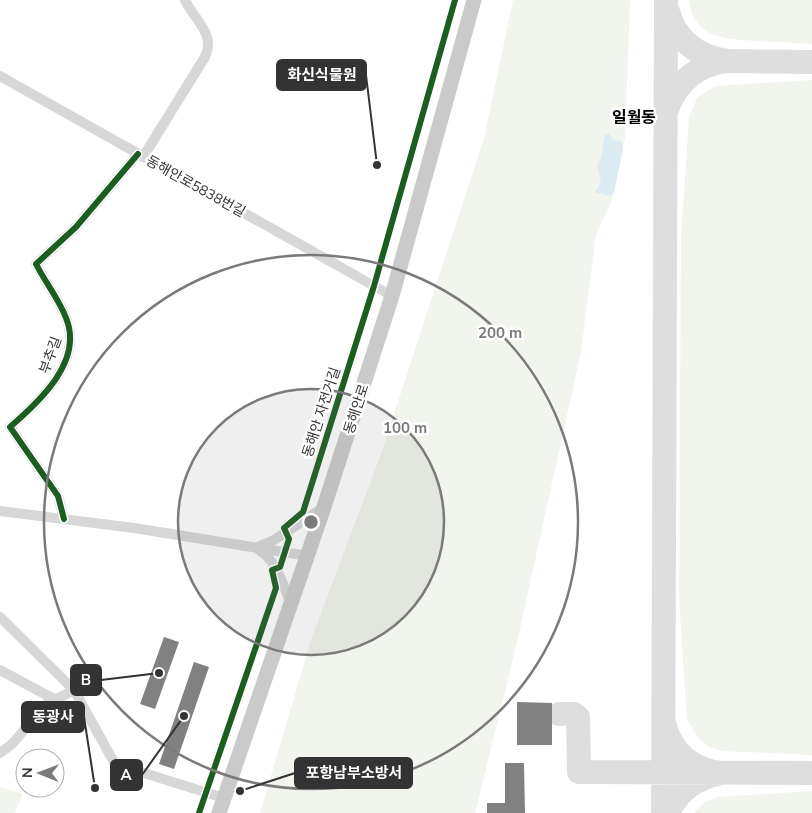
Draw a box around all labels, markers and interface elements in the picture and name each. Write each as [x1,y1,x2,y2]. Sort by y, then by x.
callout: 화신식물원 [277,60,366,90]
text: 화신식물원 [287,65,357,85]
district label: 일월동 [612,107,656,129]
street label: 동해안로5838번길 [143,151,249,222]
text: 200 m [478,323,522,343]
street label: 부추길 [35,334,66,377]
street label: 동해안 자전거길 [298,365,345,460]
street label: 동해안로 [339,382,374,437]
text: 100 m [383,418,427,438]
centre of rings [302,513,320,531]
callout: B [71,665,101,695]
text: B [81,670,91,690]
callout: 동광사 [22,702,84,732]
text: 동광사 [32,707,74,727]
north arrow [15,748,65,798]
callout: 포항남부소방서 [295,758,412,788]
callout: A [111,760,142,790]
text: 포항남부소방서 [306,763,402,783]
text: A [120,765,132,785]
text: N [18,767,37,778]

